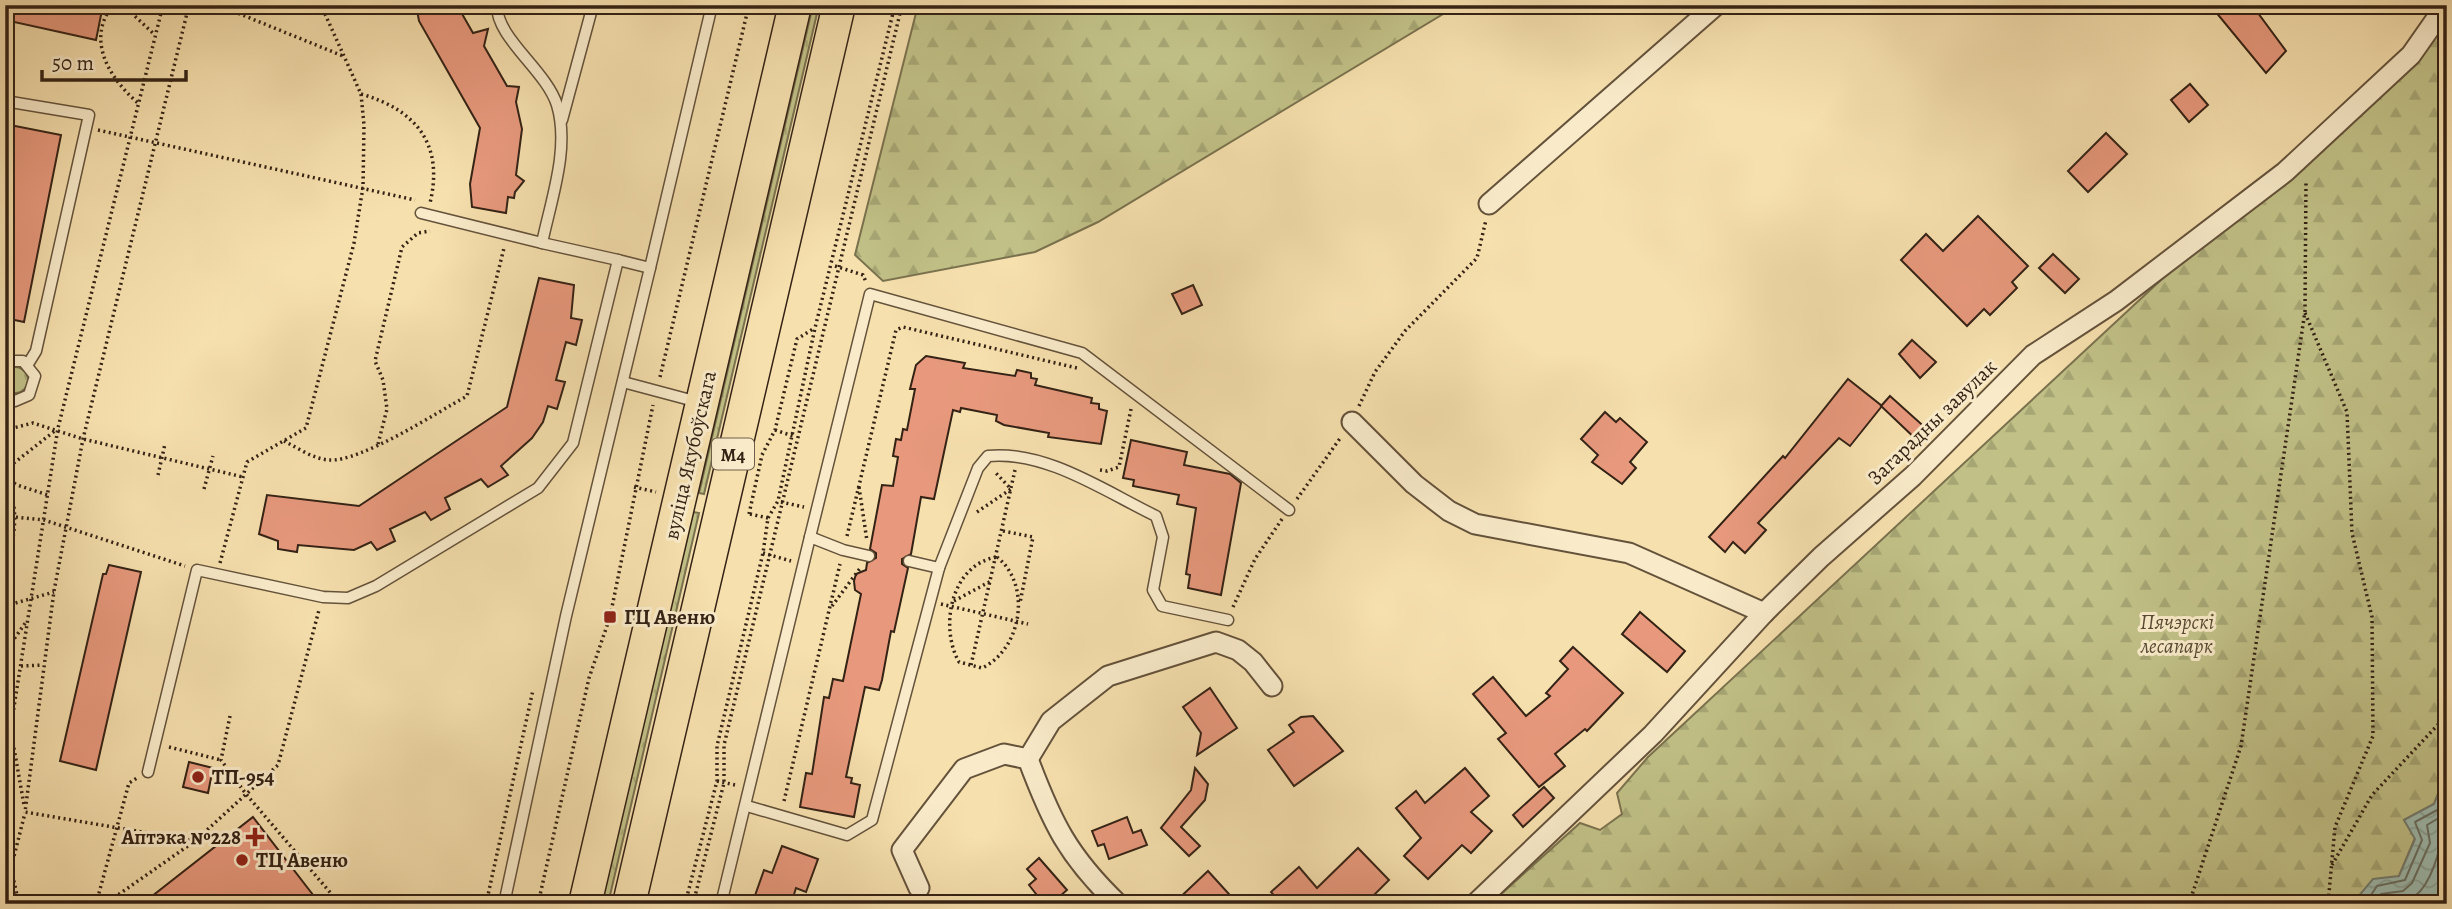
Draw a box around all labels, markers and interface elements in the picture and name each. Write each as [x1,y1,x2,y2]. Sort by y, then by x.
scale bar [42,38,186,82]
text: 50 m [52,49,94,77]
street label: Загарадны завулак [1861,353,2003,491]
street label: вуліца Якубоўскага [657,367,723,542]
road number: М4 [712,438,754,470]
place label: ГЦ Авеню [624,603,715,631]
park label: Пячэрскі лесапарк [2140,608,2214,660]
marker: ГЦ Авеню [602,609,618,625]
place label: ТП-954 [212,763,275,791]
marker: ТП-954 [190,769,206,785]
place label: Аптэка №228 [120,823,241,851]
marker: Аптэка №228 [247,829,263,845]
place label: ТЦ Авеню [256,846,348,874]
marker: ТЦ Авеню [234,852,250,868]

